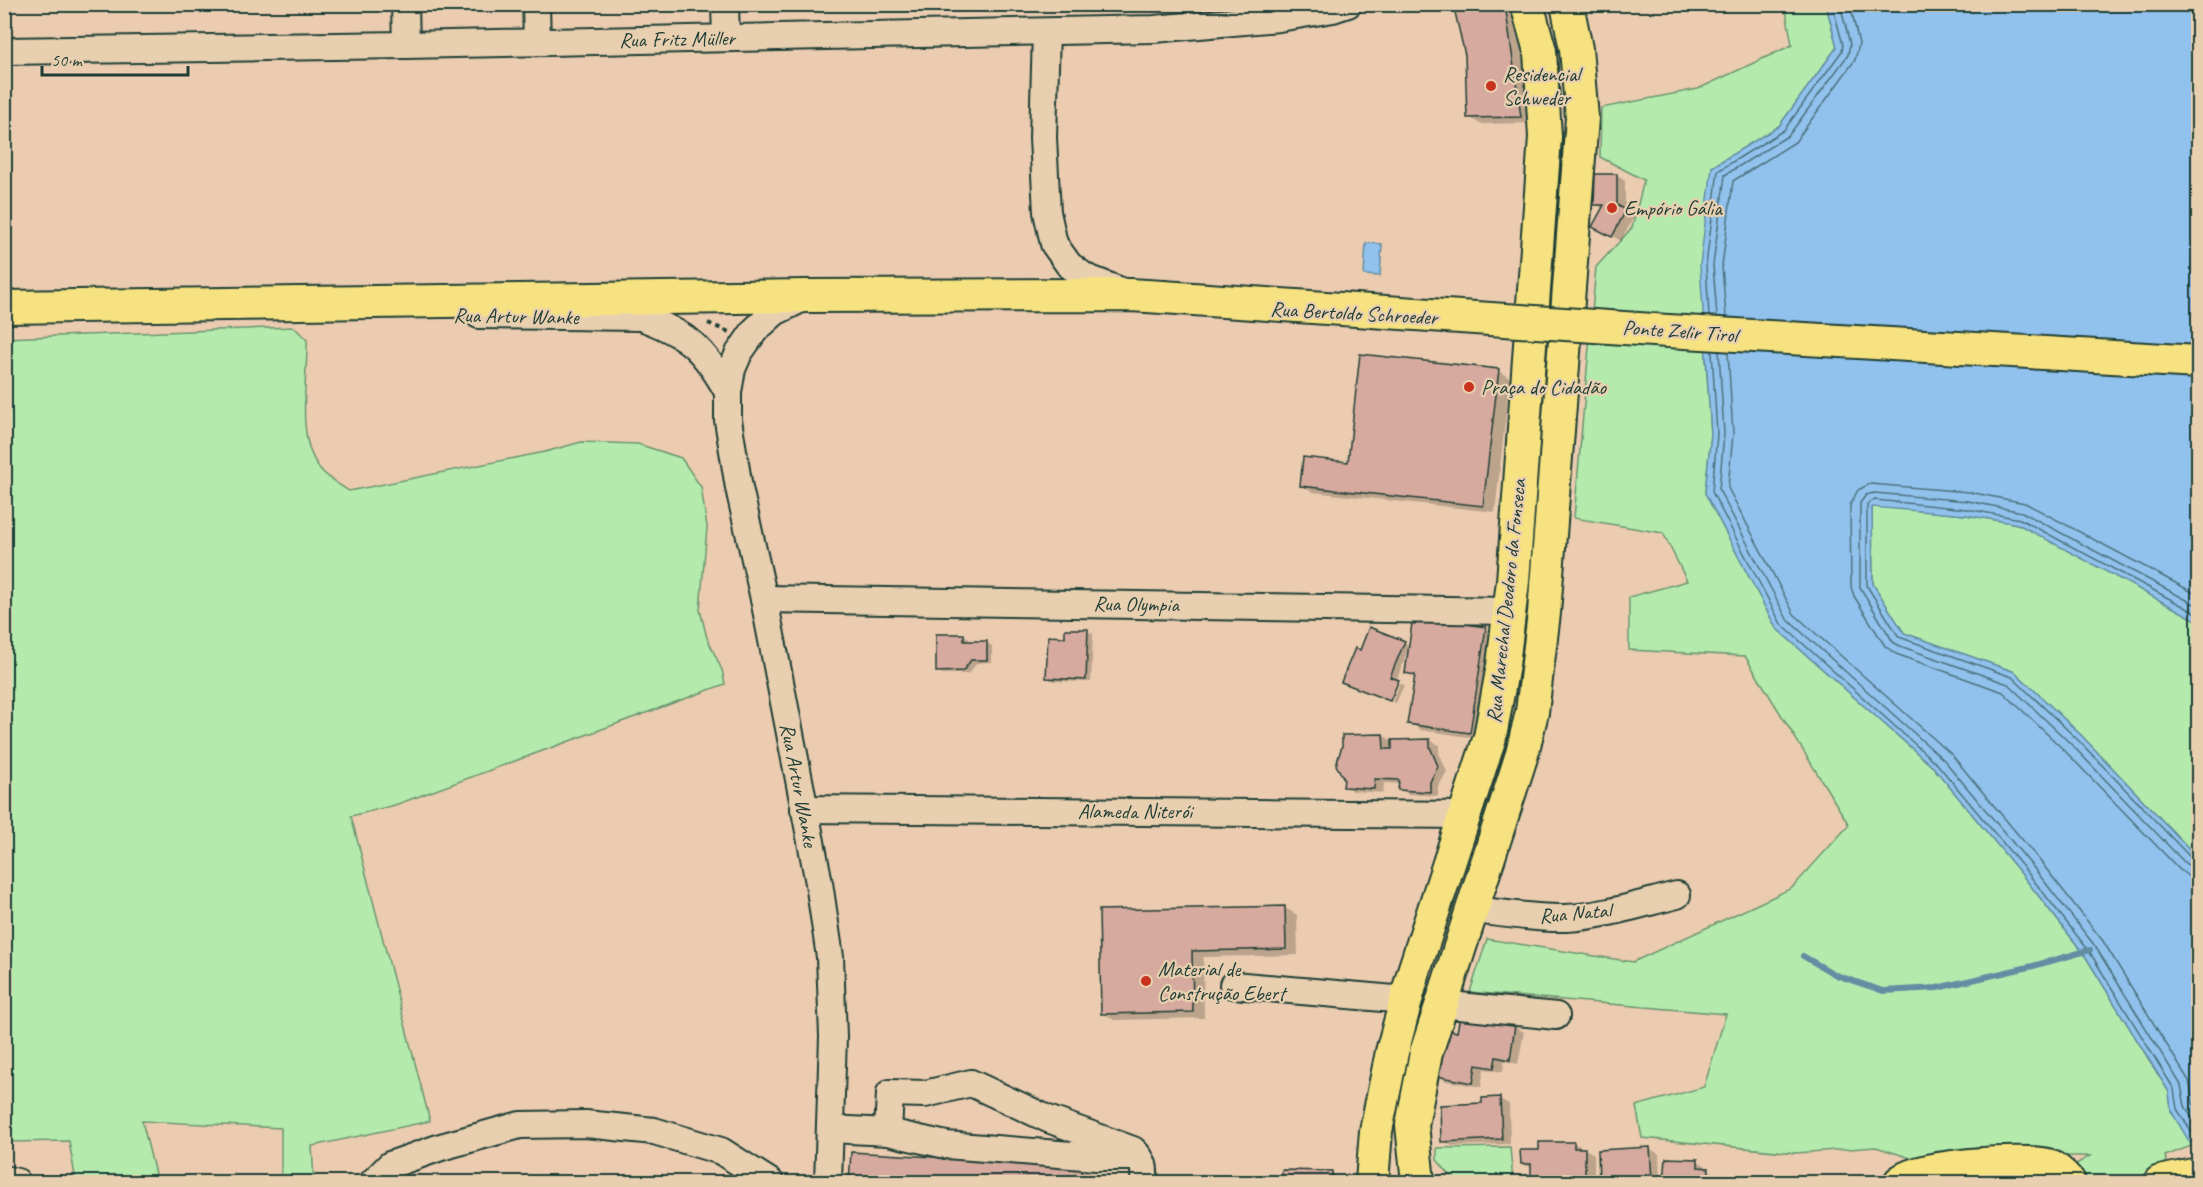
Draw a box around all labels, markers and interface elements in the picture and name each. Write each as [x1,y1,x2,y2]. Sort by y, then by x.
street label: Rua Fritz Müller [619,25,737,53]
scale bar [42,39,188,77]
text: 50 m [51,49,84,71]
place label: Residencial Schweder [1503,61,1583,111]
marker: Residencial Schweder [1484,79,1498,93]
place label: Empório Gália [1624,195,1723,221]
marker: Empório Gália [1605,201,1619,215]
street label: Rua Bertoldo Schroeder [1270,296,1440,330]
street label: Rua Artur Wanke [453,302,580,330]
street label: Ponte Zelir Tirol [1622,314,1742,348]
place label: Praça do Cidadão [1481,374,1608,400]
marker: Praça do Cidadão [1462,380,1476,394]
street label: Rua Marechal Deodoro da Fonseca [1480,476,1532,724]
street label: Rua Olympia [1093,590,1181,618]
street label: Rua Artur Wanke [774,721,824,850]
street label: Alameda Niterói [1078,798,1195,824]
street label: Rua Natal [1538,897,1615,929]
place label: Material de Construção Ebert [1158,956,1288,1006]
marker: Material de Construção Ebert [1139,974,1153,988]

